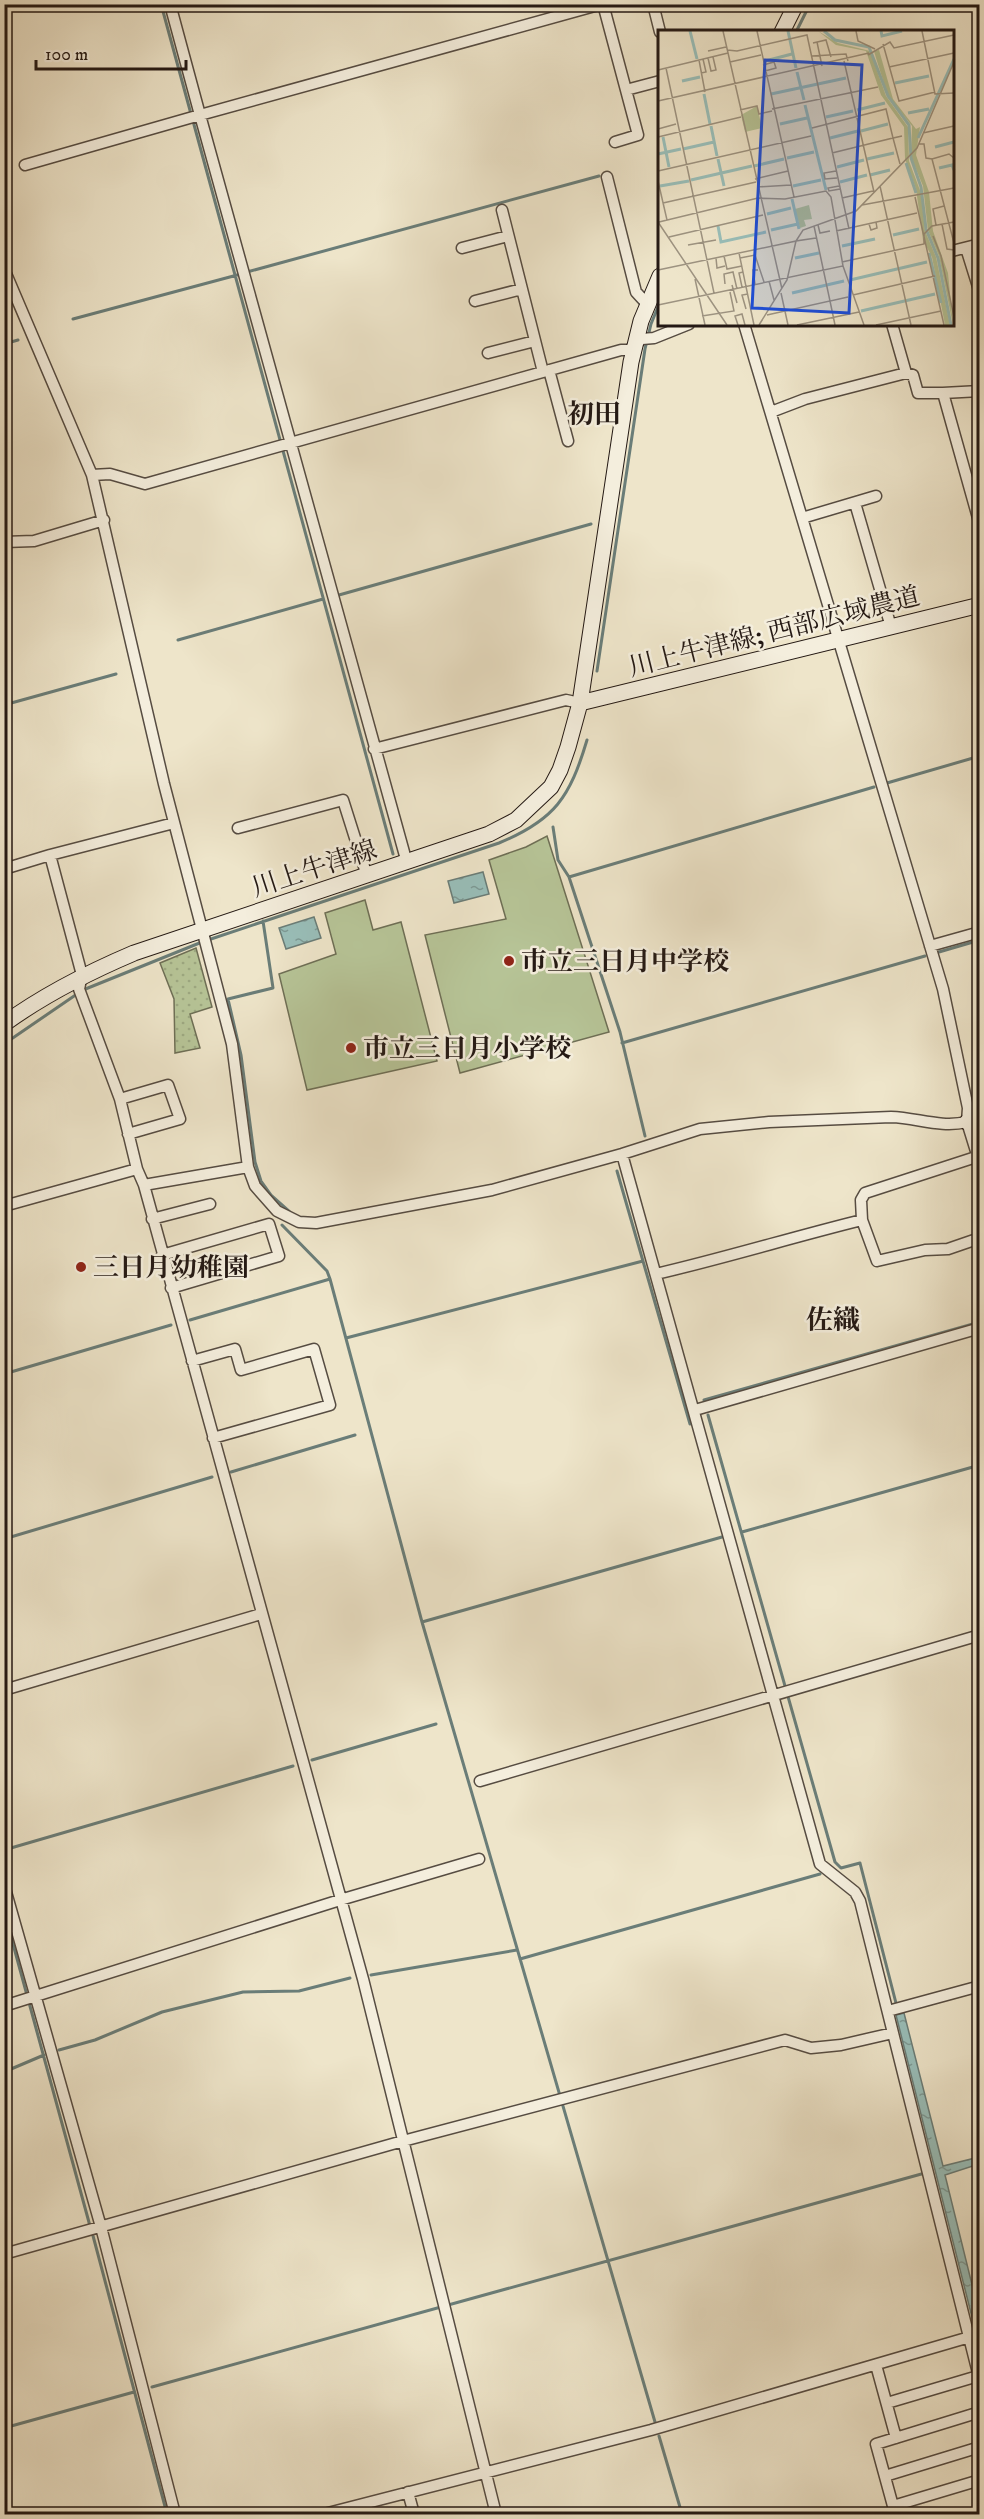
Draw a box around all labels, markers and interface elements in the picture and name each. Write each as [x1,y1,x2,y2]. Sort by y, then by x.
inset map [658,30,954,326]
scale bar [36,33,186,71]
text: 100 m [45,44,88,66]
district label: 初田 [567,398,621,432]
street label: 川上牛津線; 西部広域農道 [625,580,924,685]
street label: 川上牛津線 [248,834,381,905]
place label: 市立三日月中学校 [521,946,729,979]
marker: 市立三日月中学校 [502,954,516,968]
place label: 市立三日月小学校 [363,1033,571,1066]
marker: 市立三日月小学校 [344,1041,358,1055]
place label: 三日月幼稚園 [93,1252,249,1285]
marker: 三日月幼稚園 [74,1260,88,1274]
district label: 佐織 [806,1304,860,1338]

